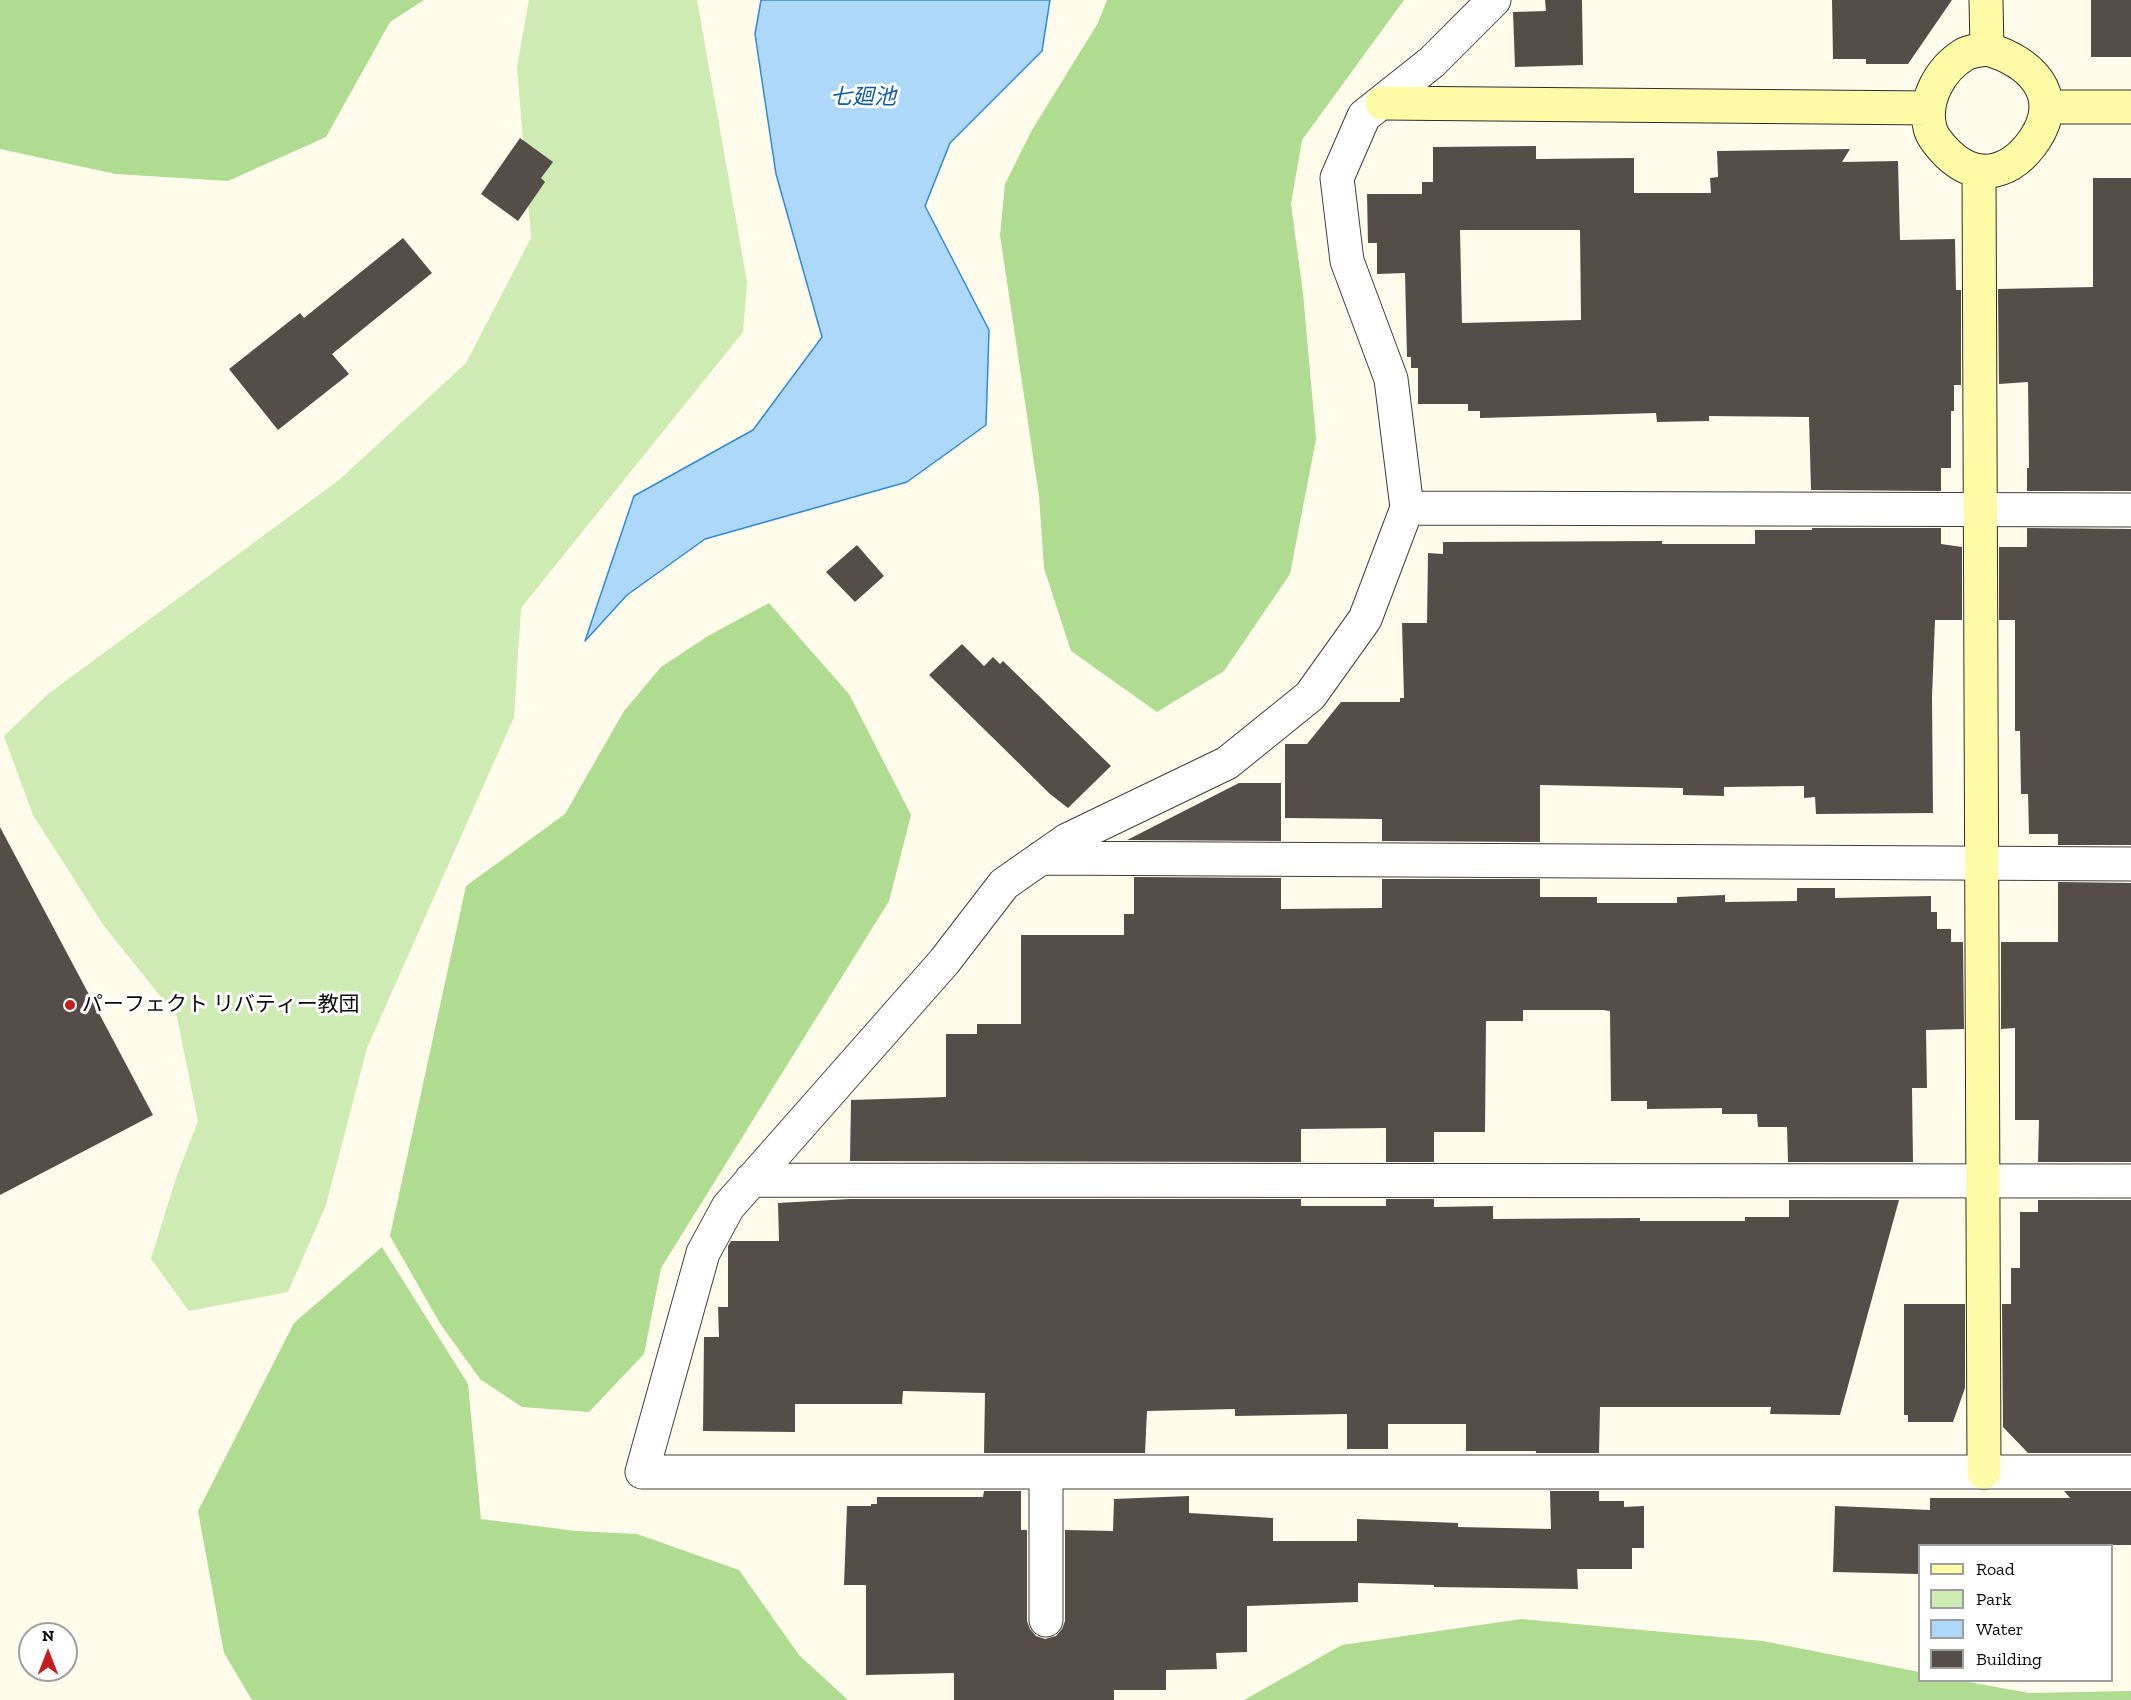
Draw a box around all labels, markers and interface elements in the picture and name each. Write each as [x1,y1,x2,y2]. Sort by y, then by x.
water label: 七廻池 [830,85,896,111]
place label: パーフェクト リバティー教団 [82,992,360,1018]
marker: パーフェクト リバティー教団 [63,998,77,1012]
legend [1918,1544,2113,1682]
text: Road [1976,1558,2015,1580]
text: Park [1976,1588,2012,1610]
text: Water [1976,1618,2023,1640]
north arrow [18,1622,78,1682]
text: N [42,1626,54,1645]
text: Building [1976,1648,2042,1670]

